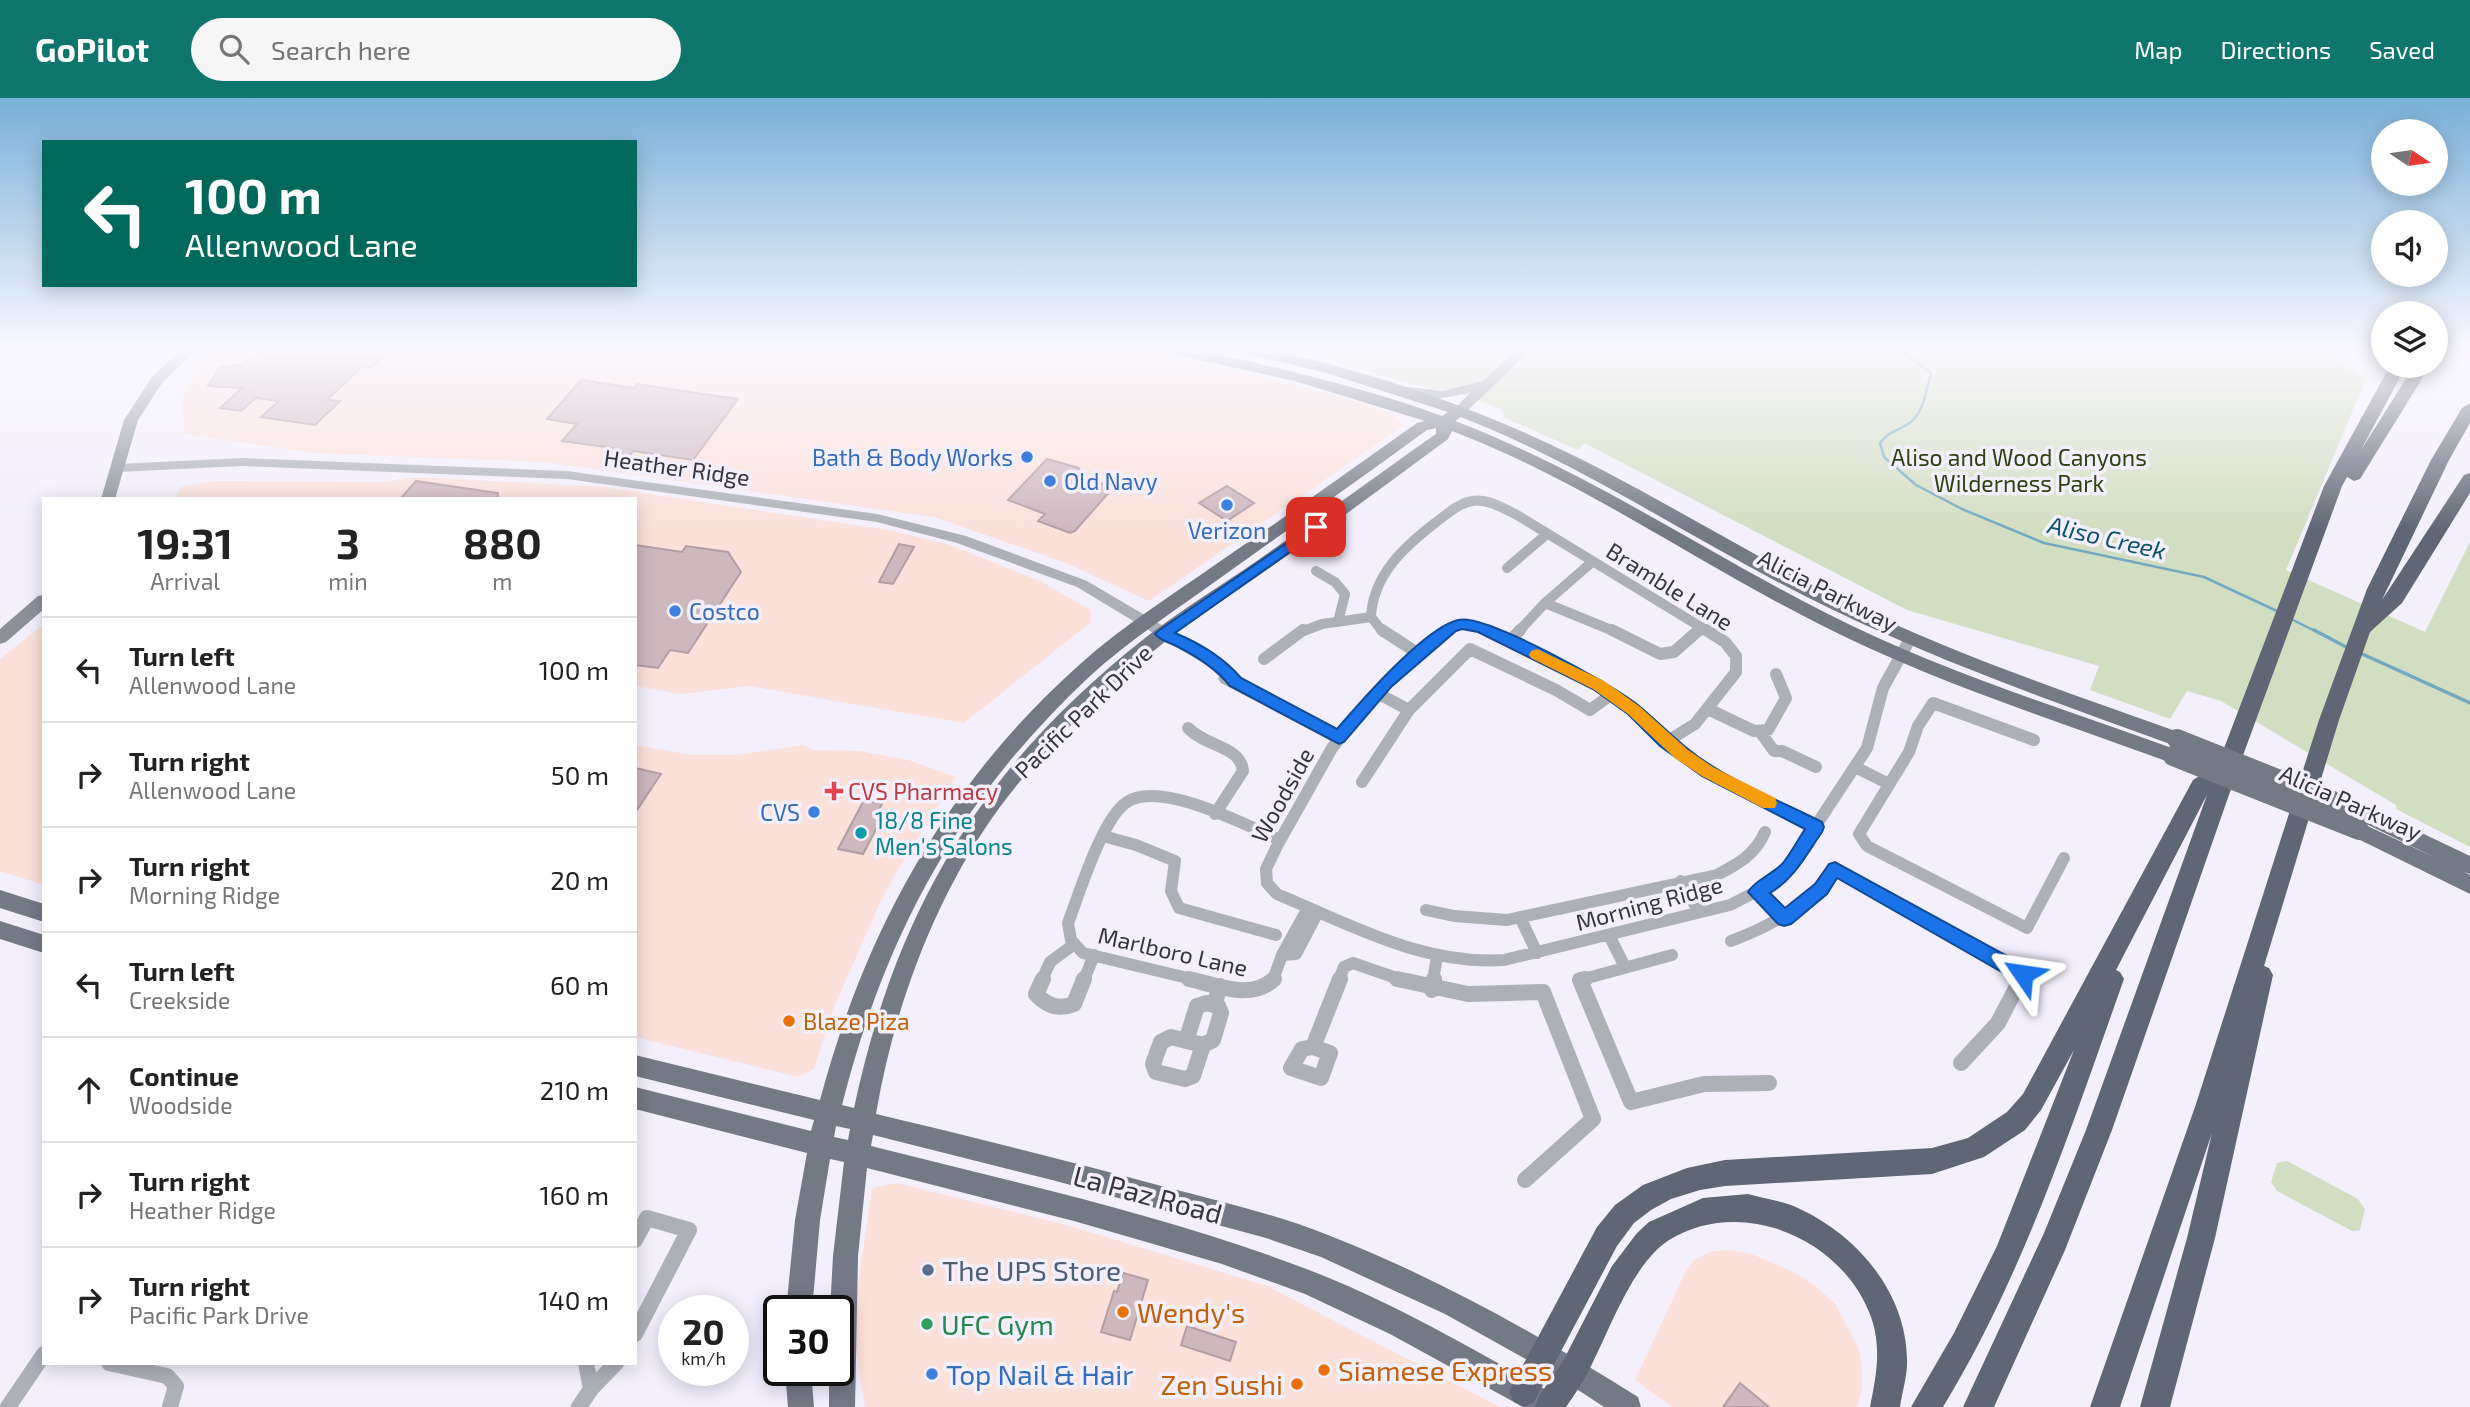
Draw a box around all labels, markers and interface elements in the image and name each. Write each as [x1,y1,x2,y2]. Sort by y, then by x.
search box [191,18,681,81]
text: GoPilot [35,29,149,69]
icon: search [215,30,253,68]
text: Search here [271,34,411,65]
text: Map [2134,35,2182,64]
text: Directions [2220,35,2331,64]
text: Saved [2369,35,2435,64]
north arrow [2371,119,2448,196]
map controls [2371,119,2448,378]
text: 100 m [185,165,322,224]
icon: left [70,168,161,259]
button: sound [2371,210,2448,287]
text: Allenwood Lane [185,225,418,263]
button: layers [2371,301,2448,378]
street label: Heather Ridge [602,443,752,491]
place label: Bath & Body Works [812,443,1013,471]
park label: Aliso and Wood Canyons Wilderness Park [1891,443,2147,497]
marker: Bath & Body Works [1019,449,1035,465]
place label: Old Navy [1064,467,1158,495]
marker: Old Navy [1042,473,1058,489]
marker: Verizon [1219,497,1235,513]
pin [1286,497,1346,557]
icon: arrive [1297,508,1335,546]
water label: Aliso Creek [2044,509,2169,565]
place label: Verizon [1188,516,1266,544]
text: 19:31 [137,517,233,567]
text: 3 [336,517,360,567]
text: 880 [463,517,542,567]
street label: Bramble Lane [1602,536,1738,636]
street label: Alicia Parkway [1754,543,1902,637]
text: Arrival [150,567,220,595]
text: min [328,567,368,595]
text: m [492,567,512,595]
place label: Costco [689,597,760,625]
marker: Costco [667,603,683,619]
street label: Pacific Park Drive [1009,638,1157,784]
text: Turn left [129,640,235,671]
icon: left [70,651,108,689]
text: 100 m [539,654,609,685]
text: Allenwood Lane [129,671,296,699]
street label: Woodside [1245,743,1319,847]
text: Turn right [129,745,250,776]
icon: right [70,756,108,794]
street label: Alicia Parkway [2276,758,2426,846]
text: 50 m [551,759,609,790]
text: Allenwood Lane [129,776,296,804]
place label: CVS Pharmacy [848,777,998,805]
marker: CVS Pharmacy [826,783,842,799]
place label: CVS [760,798,800,826]
marker: CVS [806,804,822,820]
place label: 18/8 Fine Men's Salons [875,806,1013,860]
marker: 18/8 Fine Men's Salons [853,825,869,841]
text: Turn right [129,850,250,881]
icon: right [70,861,108,899]
text: 20 m [550,864,609,895]
street label: Morning Ridge [1572,870,1726,936]
text: Morning Ridge [129,881,280,909]
street label: Marlboro Lane [1096,920,1250,982]
position arrow [1986,937,2060,1011]
text: Turn left [129,955,235,986]
icon: left [70,966,108,1004]
text: 60 m [550,969,609,1000]
text: Creekside [129,986,230,1014]
place label: Blaze Piza [803,1007,910,1035]
marker: Blaze Piza [781,1013,797,1029]
text: Continue [129,1060,239,1091]
icon: ahead [70,1071,108,1109]
text: 210 m [540,1074,609,1105]
text: Woodside [129,1091,233,1119]
street label: La Paz Road [1070,1158,1226,1230]
text: Turn right [129,1165,250,1196]
icon: right [70,1176,108,1214]
text: 160 m [540,1179,609,1210]
text: Heather Ridge [129,1196,276,1224]
place label: The UPS Store [942,1253,1121,1287]
marker: The UPS Store [920,1262,936,1278]
text: Turn right [129,1270,250,1301]
icon: right [70,1281,108,1319]
text: 140 m [538,1284,609,1315]
speed limit sign: 30 [763,1295,854,1386]
place label: Wendy's [1137,1295,1245,1329]
text: Pacific Park Drive [129,1301,309,1329]
marker: Wendy's [1115,1304,1131,1320]
place label: UFC Gym [941,1307,1054,1341]
text: 20 [682,1310,725,1352]
marker: UFC Gym [919,1316,935,1332]
text: km/h [681,1347,726,1369]
place label: Siamese Express [1338,1353,1552,1387]
place label: Top Nail & Hair [946,1357,1134,1391]
marker: Siamese Express [1316,1362,1332,1378]
marker: Top Nail & Hair [924,1366,940,1382]
place label: Zen Sushi [1160,1367,1283,1401]
marker: Zen Sushi [1289,1376,1305,1392]

